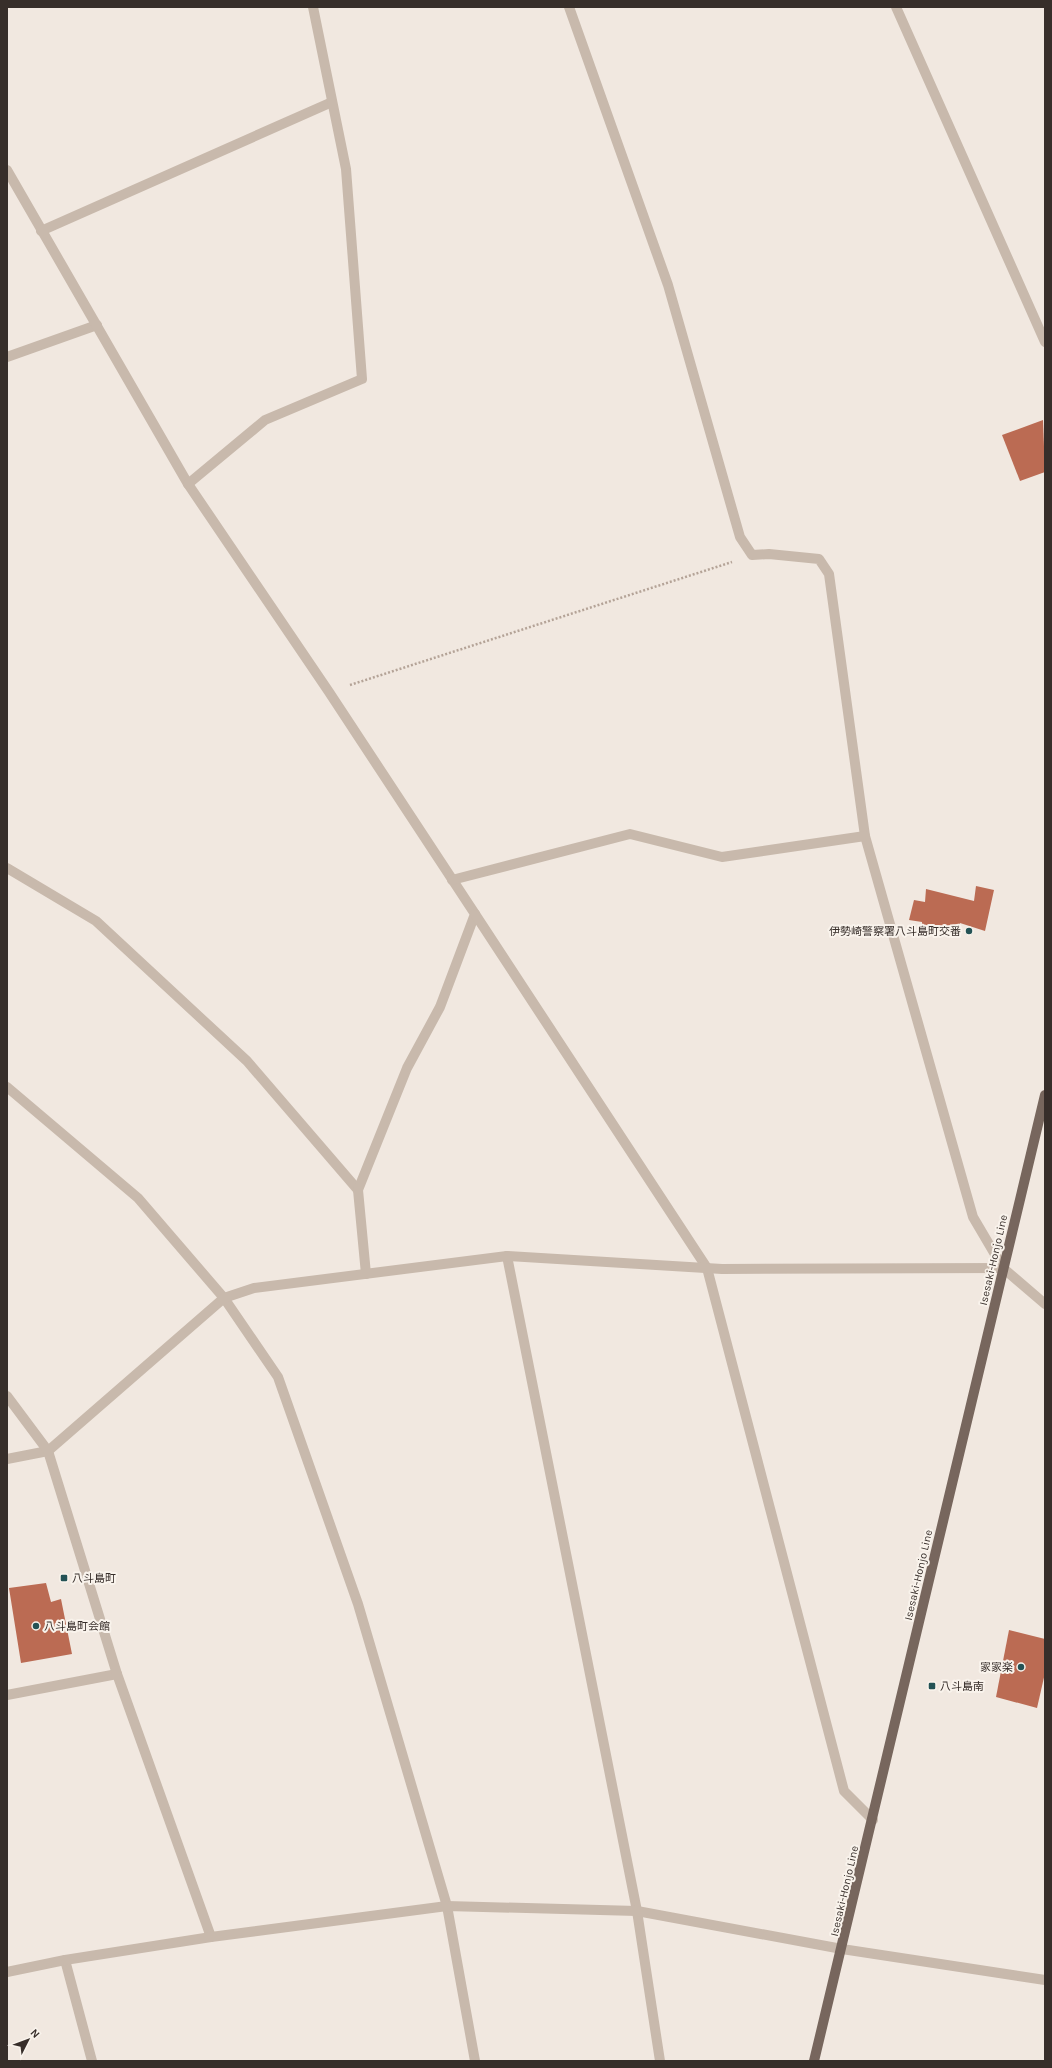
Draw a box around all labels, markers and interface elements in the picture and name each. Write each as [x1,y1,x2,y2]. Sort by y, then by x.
place label: 伊勢崎警察署八斗島町交番 [829,925,961,938]
marker: 伊勢崎警察署八斗島町交番 [964,926,974,936]
street label: Isesaki-Honjo Line [977,1213,1010,1307]
street label: Isesaki-Honjo Line [902,1528,935,1622]
place label: 八斗島町 [72,1572,116,1585]
marker: 八斗島町 [59,1573,69,1583]
place label: 八斗島町会館 [44,1620,110,1633]
marker: 八斗島町会館 [31,1621,41,1631]
place label: 家家楽 [980,1661,1013,1674]
marker: 家家楽 [1016,1662,1026,1672]
place label: 八斗島南 [940,1680,984,1693]
marker: 八斗島南 [927,1681,937,1691]
street label: Isesaki-Honjo Line [828,1844,861,1938]
north arrow [8,2020,48,2060]
text: N [28,2026,43,2041]

